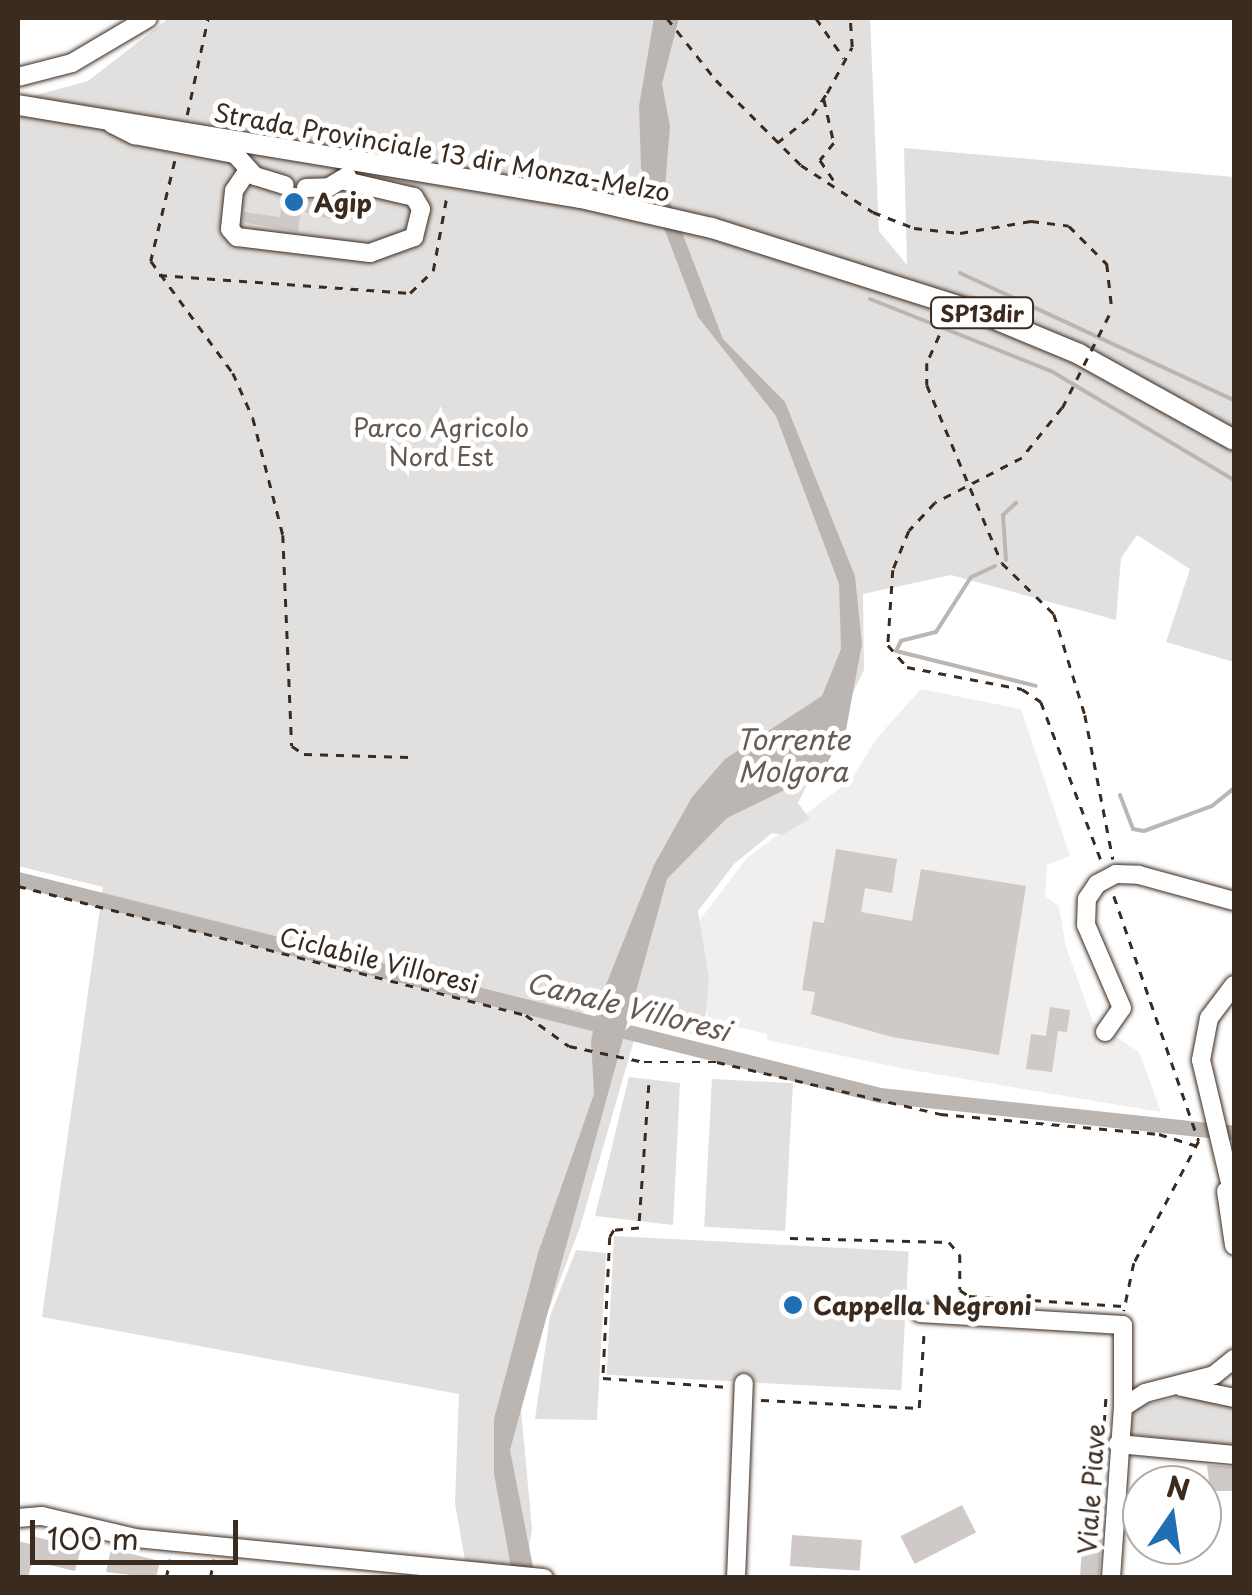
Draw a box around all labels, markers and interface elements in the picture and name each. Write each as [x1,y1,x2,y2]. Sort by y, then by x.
street label: Strada Provinciale 13 dir Monza-Melzo [210,97,674,207]
place label: Agip [314,187,372,217]
marker: Agip [283,191,305,213]
road number: SP13dir [930,296,1034,330]
park label: Parco Agricolo Nord Est [352,413,530,472]
water label: Torrente Molgora [736,722,850,788]
street label: Ciclabile Villoresi [276,921,482,999]
water label: Canale Villoresi [522,964,734,1048]
place label: Cappella Negroni [813,1290,1032,1320]
marker: Cappella Negroni [782,1294,804,1316]
street label: Viale Piave [1071,1422,1111,1556]
text: N [1163,1464,1194,1511]
north arrow [1122,1465,1222,1565]
scale bar [35,1500,242,1562]
text: 100 m [47,1515,139,1560]

